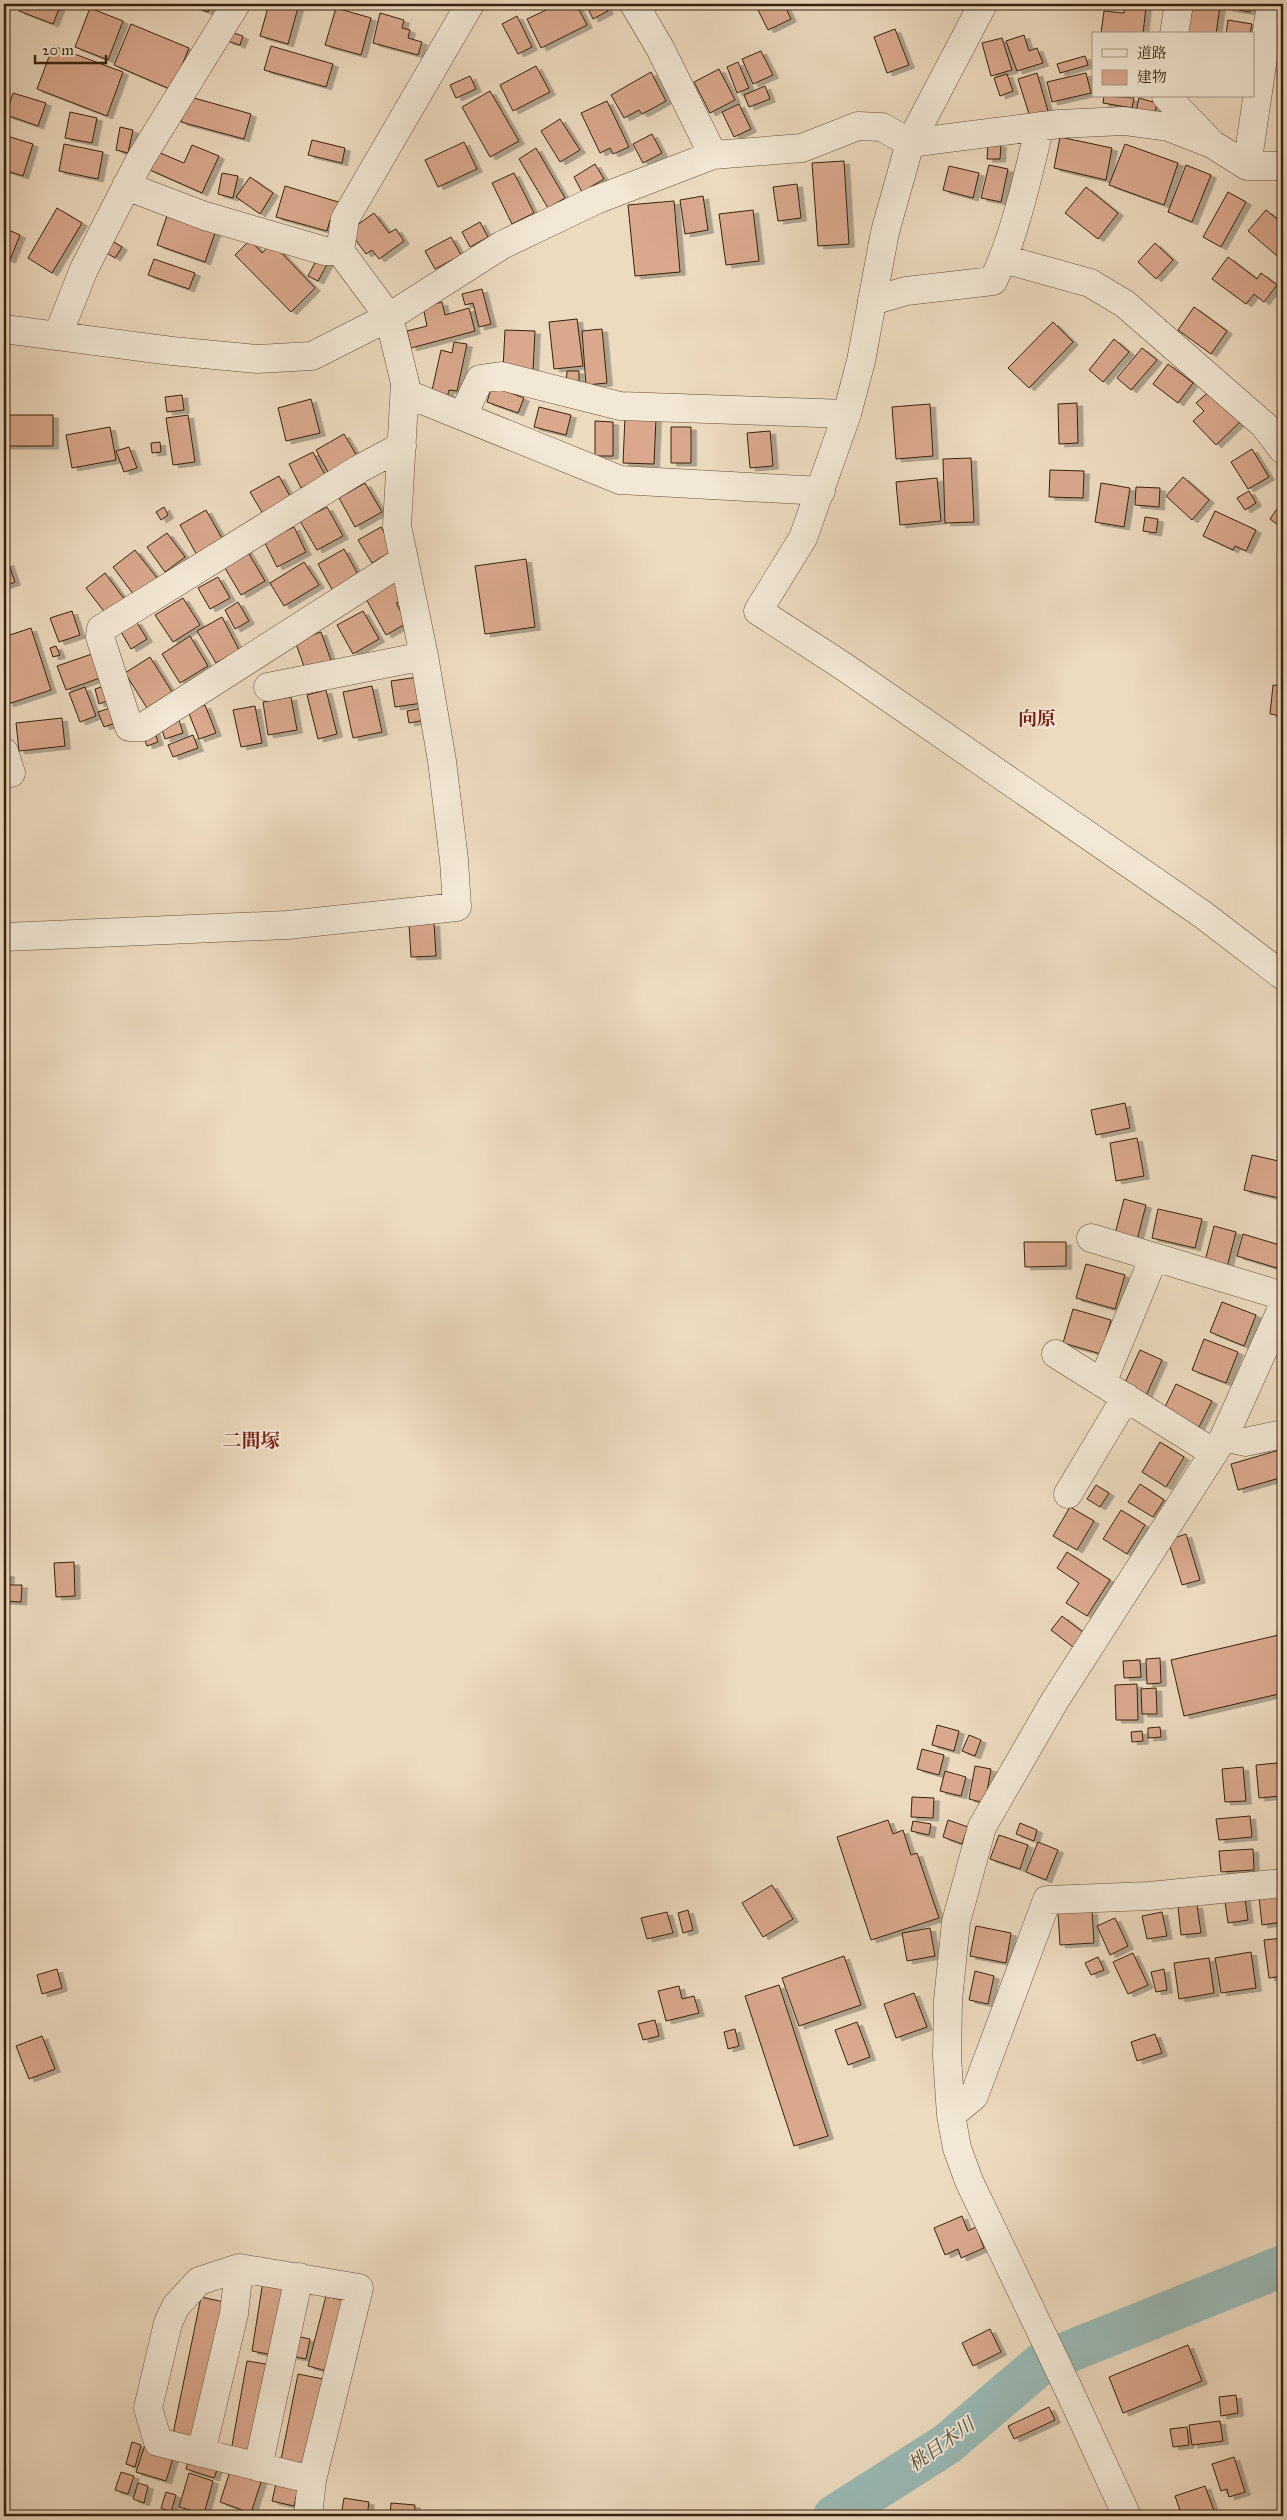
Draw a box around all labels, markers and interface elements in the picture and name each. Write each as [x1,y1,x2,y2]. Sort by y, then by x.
scale bar [35,32,106,64]
legend [1092,32,1254,98]
text: 20 m [42,41,74,59]
text: 道路 [1137,44,1167,62]
text: 建物 [1137,68,1167,86]
district label: 向原 [1018,707,1056,730]
district label: 二間塚 [222,1429,280,1452]
water label: 桃目木川 [904,2412,980,2476]

